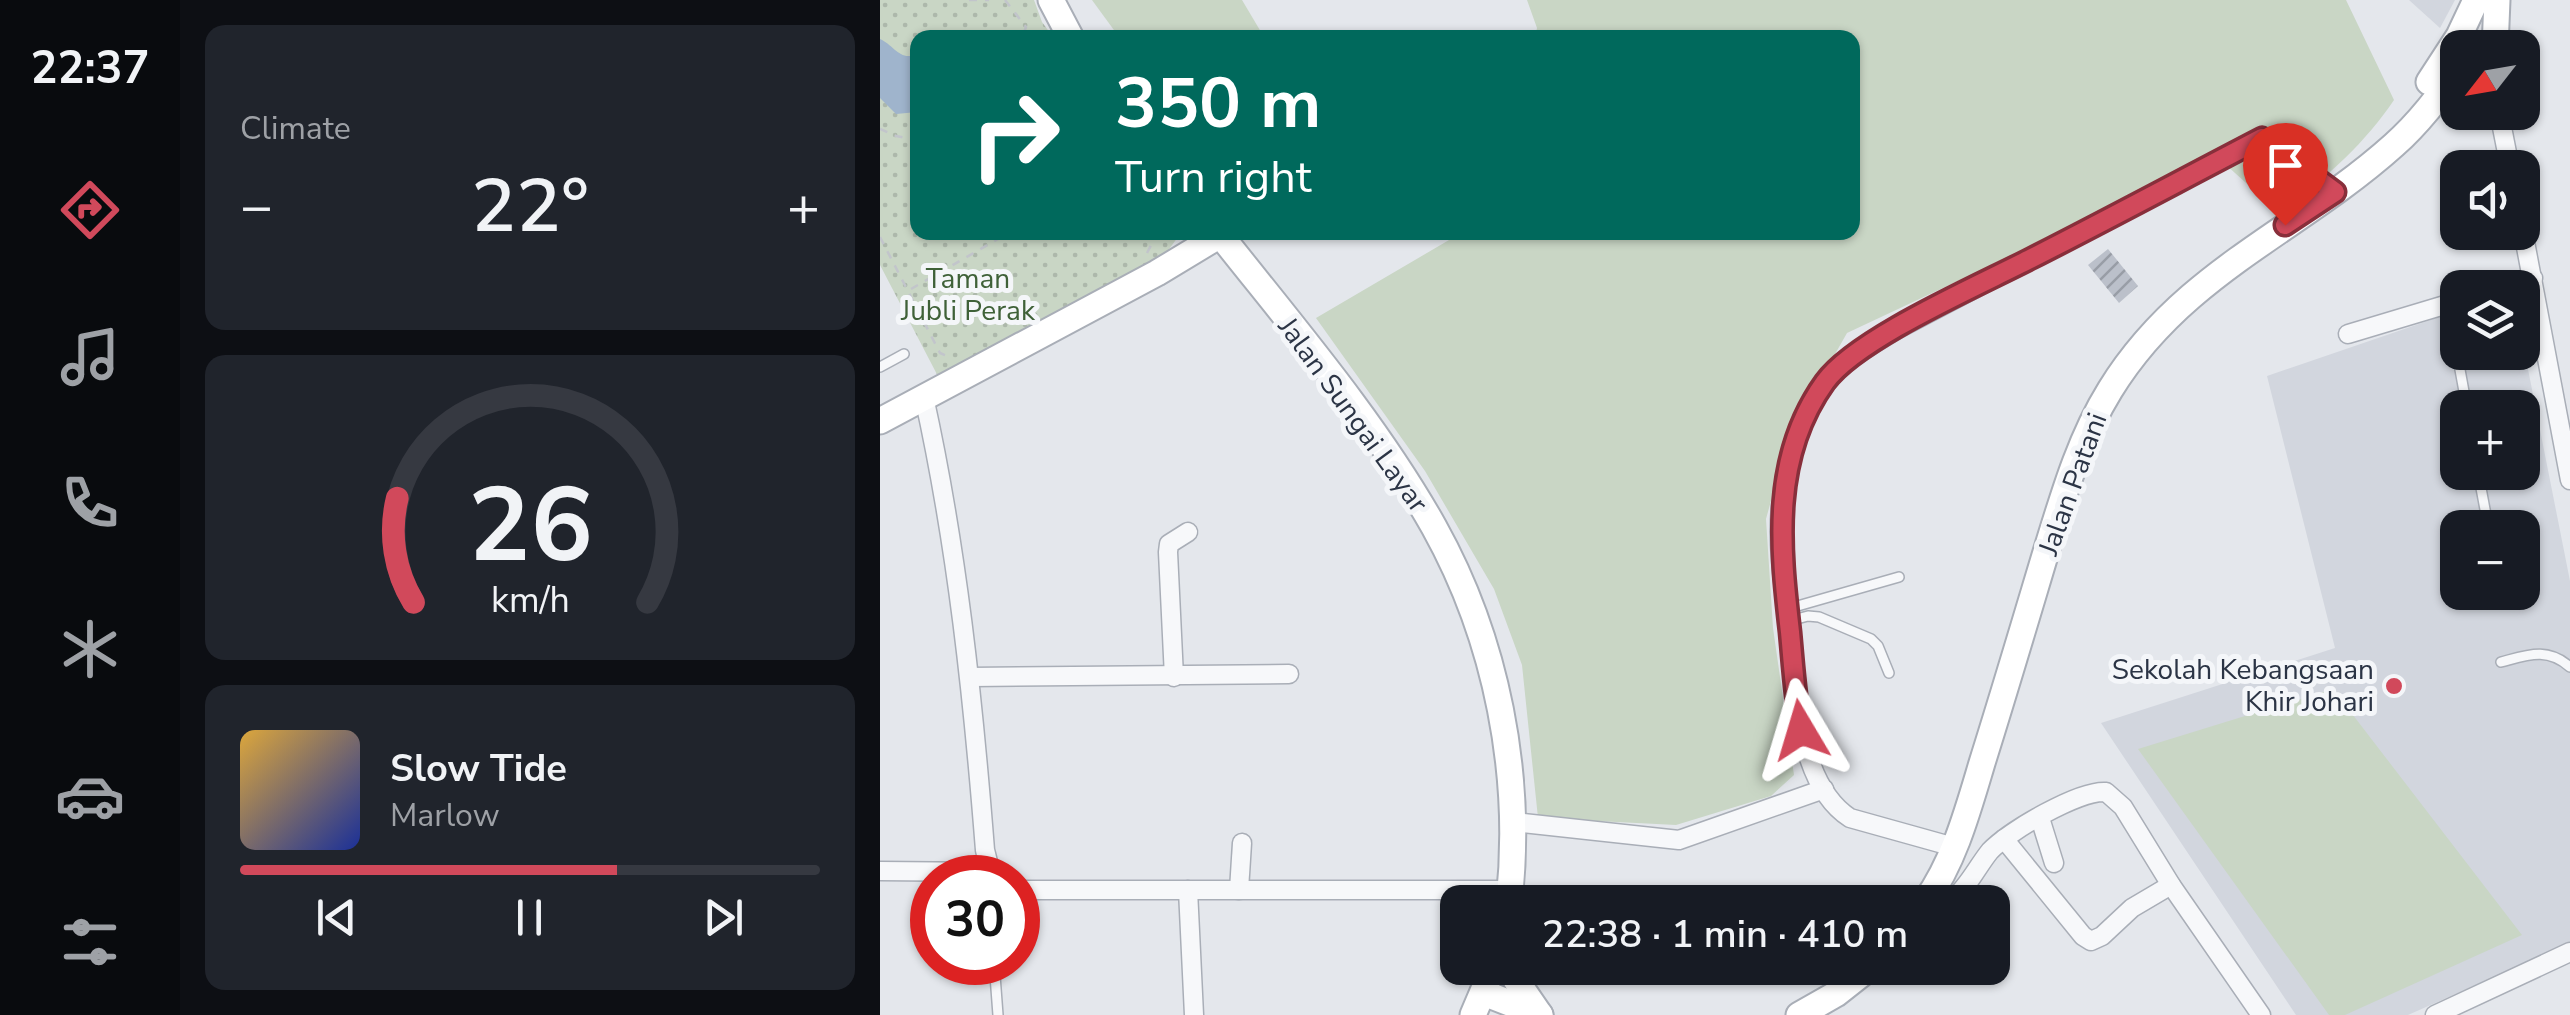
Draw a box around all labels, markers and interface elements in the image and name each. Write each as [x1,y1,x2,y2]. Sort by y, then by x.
north arrow [2440,30,2540,130]
map controls [2440,30,2540,610]
text: 22:37 [30,38,150,99]
text: 350 m [1115,56,1321,152]
icon: right [950,70,1080,200]
text: Climate [240,107,351,150]
pin [2243,123,2328,226]
icon: arrive [2258,138,2313,193]
text: Turn right [1115,147,1312,208]
button: sound [2440,150,2540,250]
text: 22° [471,155,589,257]
text: − [240,169,273,244]
text: + [787,169,820,244]
icon: directions [55,175,125,245]
park label: Taman Jubli Perak [900,260,1036,330]
button: layers [2440,270,2540,370]
street label: Jalan Sungai Layar [1269,309,1437,520]
icon: music [55,322,125,392]
button: + [2440,390,2540,490]
street label: Jalan Patani [2029,407,2116,561]
text: 26 [468,455,592,597]
icon: phone [55,468,125,538]
button: − [2440,510,2540,610]
text: km/h [491,576,569,625]
icon: climate [55,614,125,684]
place label: Sekolah Kebangsaan Khir Johari [2112,651,2374,721]
marker: Sekolah Kebangsaan Khir Johari [2383,675,2405,697]
position arrow [1749,678,1853,782]
text: Slow Tide [390,743,567,794]
icon: car [55,761,125,831]
text: Marlow [390,794,500,837]
speed limit sign: 30 [910,855,1040,985]
icon: previous [309,890,364,945]
icon: pause [502,890,557,945]
icon: next [696,890,751,945]
icon: filters [55,907,125,977]
text: 22:38 · 1 min · 410 m [1542,909,1908,960]

